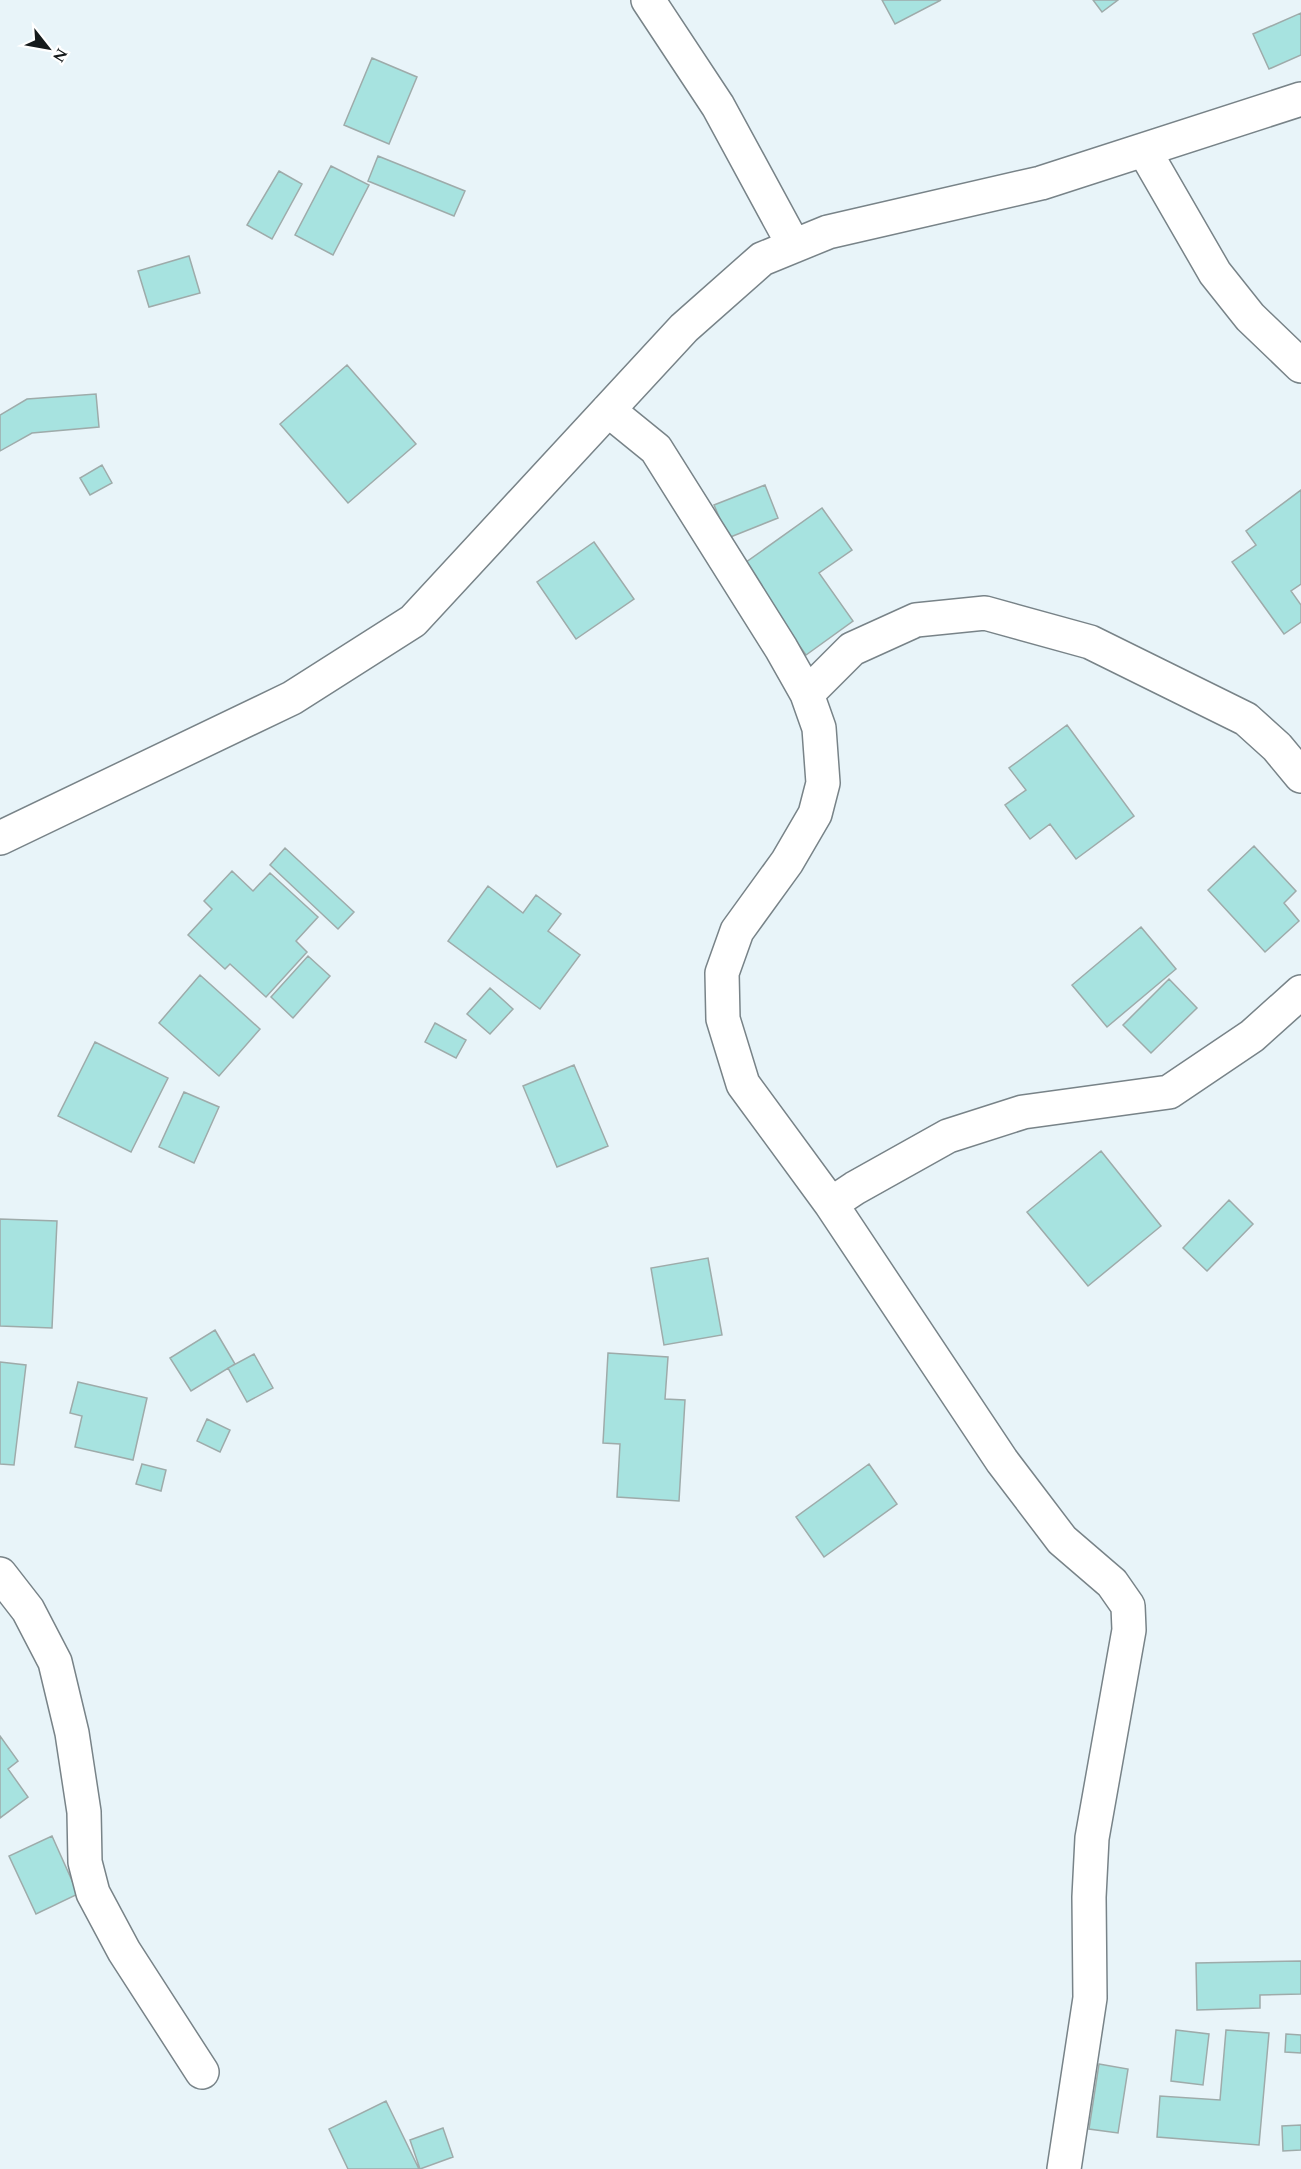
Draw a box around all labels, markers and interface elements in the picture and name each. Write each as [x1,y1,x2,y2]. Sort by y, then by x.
north arrow [18,18,78,78]
text: N [46,43,74,67]

